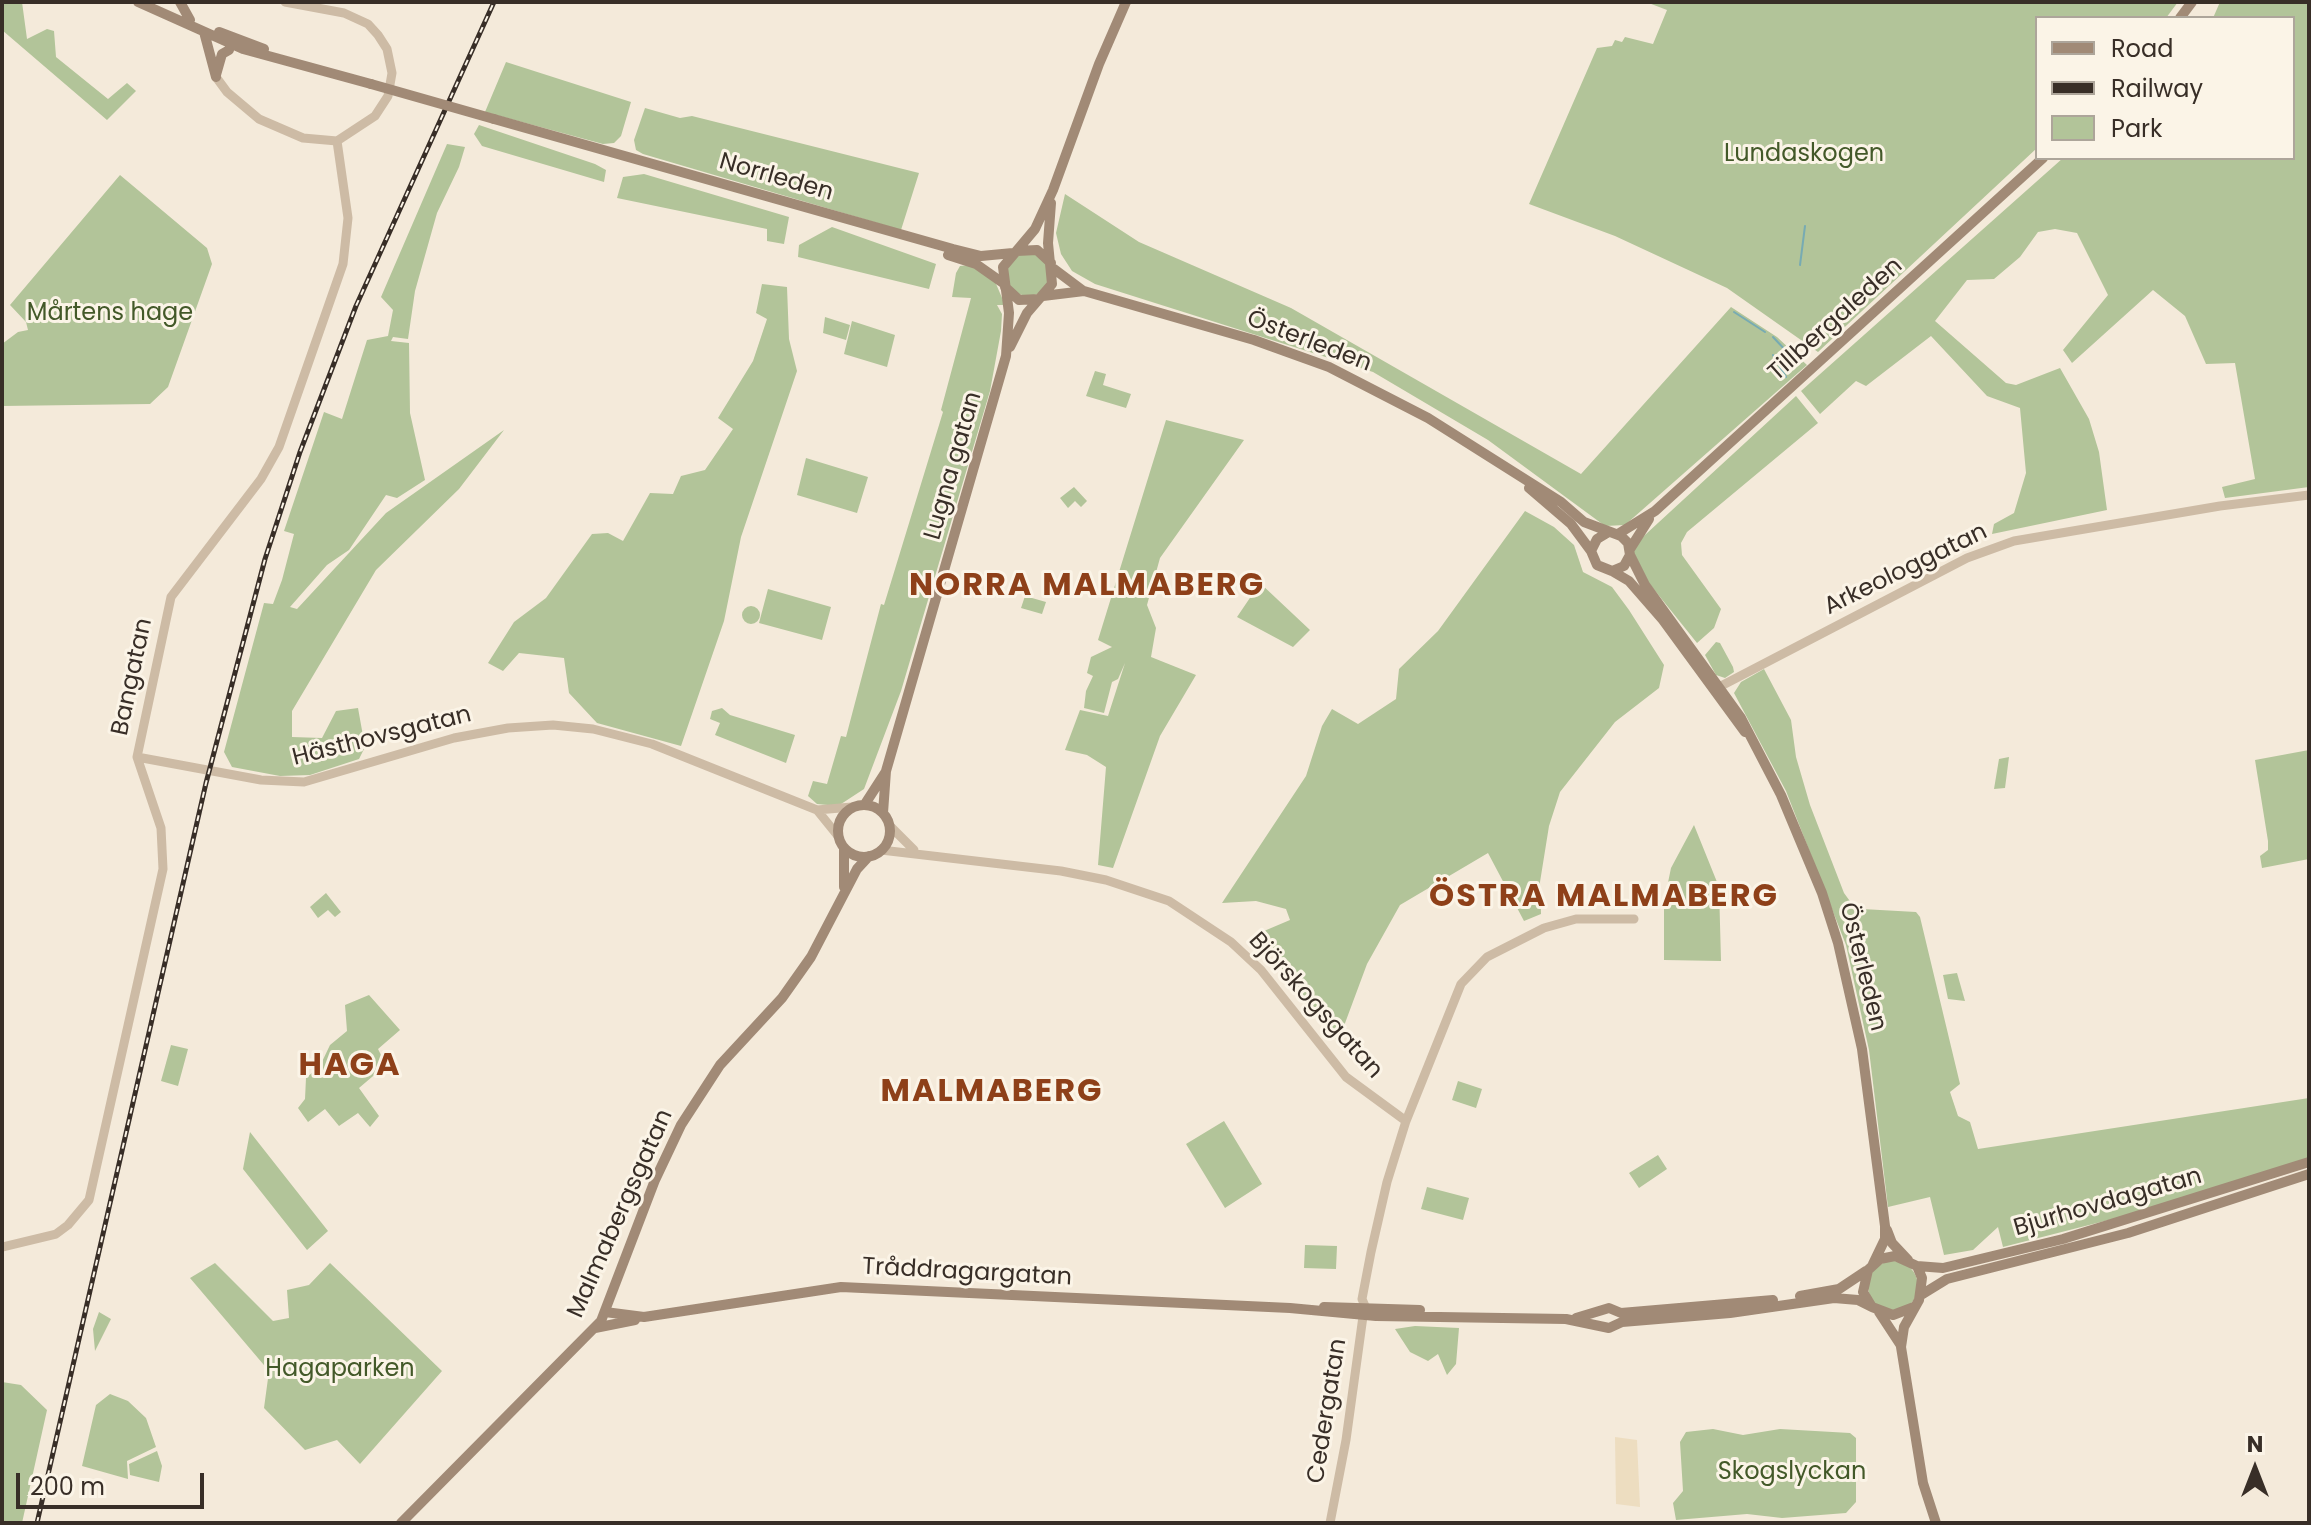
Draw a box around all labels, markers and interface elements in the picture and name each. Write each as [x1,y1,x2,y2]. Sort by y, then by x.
legend [2035,16,2295,160]
text: Road [2111,32,2173,65]
text: Railway [2111,72,2203,105]
text: Park [2111,112,2162,145]
park label: Lundaskogen [1724,141,1884,169]
street label: Norrleden [716,148,836,208]
street label: Tillbergaleden [1763,252,1909,388]
park label: Mårtens hage [27,300,193,328]
street label: Österleden [1243,305,1375,379]
street label: Lugna gatan [919,389,989,543]
street label: Arkeologgatan [1820,518,1992,622]
district label: NORRA MALMABERG [909,568,1265,606]
street label: Bangatan [107,616,159,738]
street label: Hästhovsgatan [289,701,475,773]
district label: ÖSTRA MALMABERG [1429,879,1779,917]
street label: Österleden [1832,900,1892,1034]
street label: Björskogsgatan [1242,927,1388,1085]
district label: HAGA [299,1048,401,1086]
district label: MALMABERG [881,1074,1103,1112]
street label: Malmabergsgatan [562,1105,680,1323]
street label: Bjurhovdagatan [2011,1162,2205,1244]
street label: Tråddragargatan [861,1253,1073,1293]
street label: Cedergatan [1302,1337,1354,1485]
park label: Hagaparken [265,1356,415,1384]
north arrow [2215,1429,2295,1509]
text: N [2247,1429,2263,1460]
scale bar [20,1457,208,1507]
park label: Skogslyckan [1718,1459,1866,1487]
text: 200 m [30,1470,105,1503]

